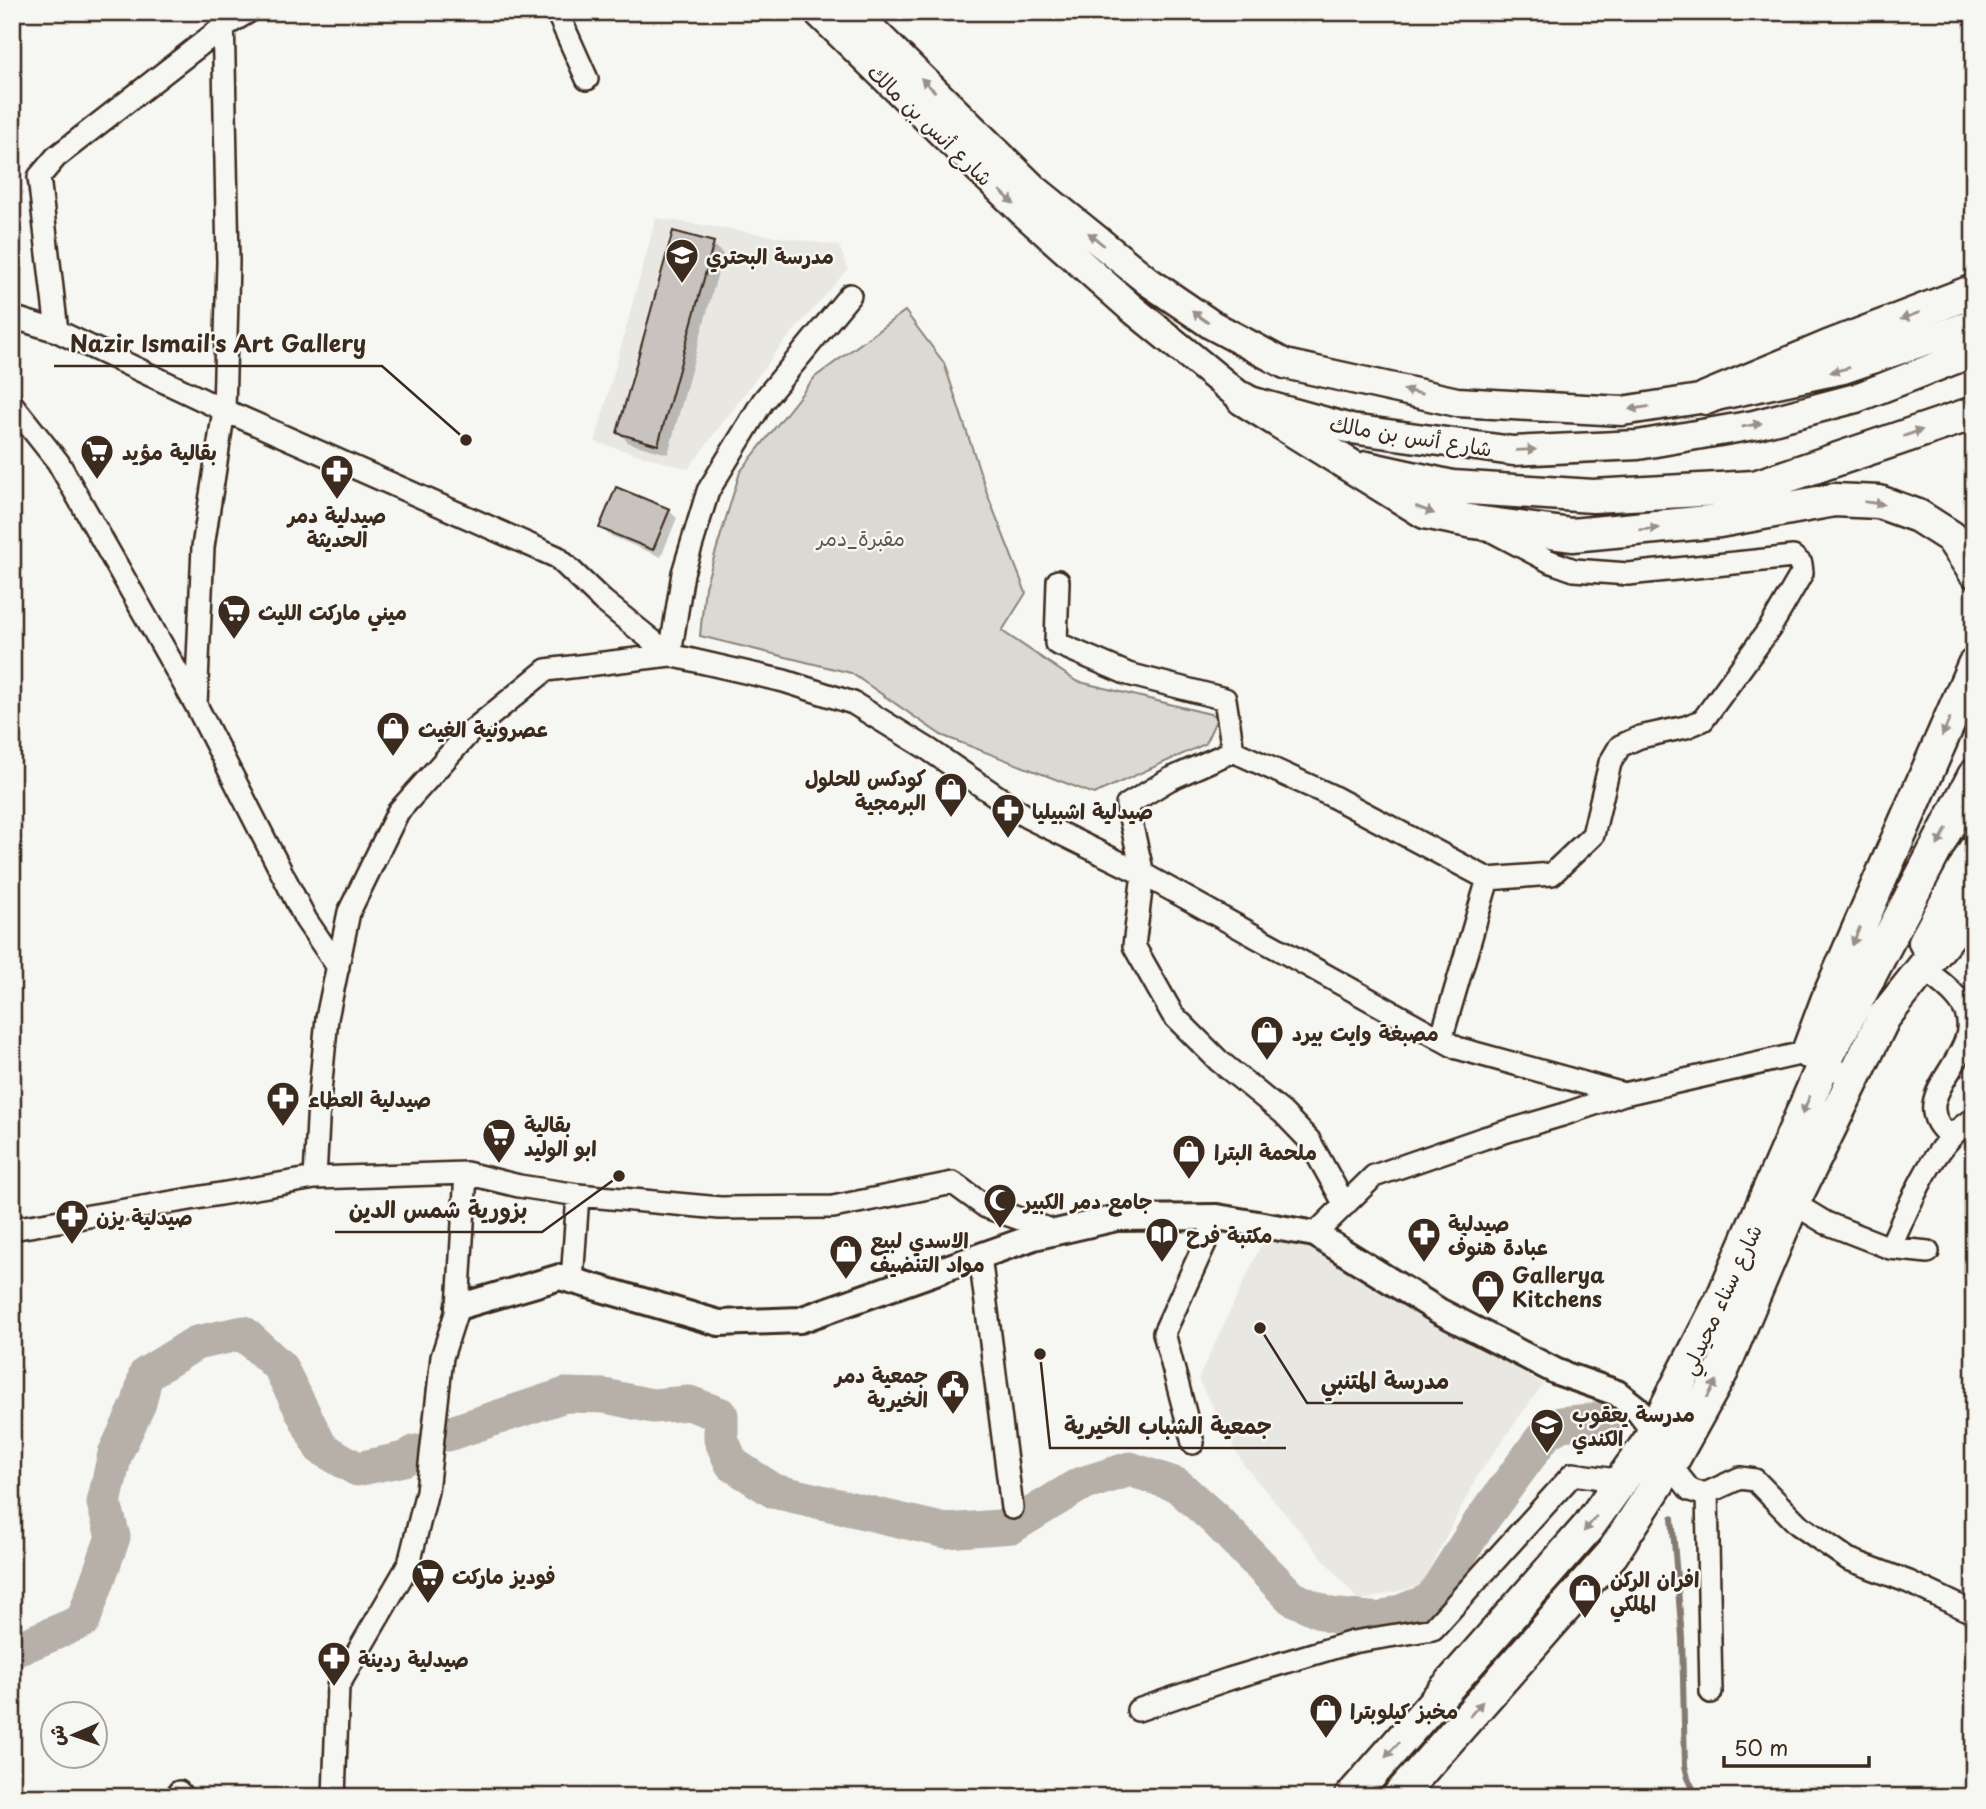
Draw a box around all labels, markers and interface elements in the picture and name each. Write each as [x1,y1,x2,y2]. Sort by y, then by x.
street label: شارع أنس بن مالك [860,55,1001,193]
one-way arrow [920,78,937,94]
one-way arrow [998,189,1015,205]
one-way arrow [1087,231,1105,246]
school or university icon: مدرسة البحتري [663,236,701,285]
place label: مدرسة البحتري [706,239,834,273]
one-way arrow [1191,310,1209,324]
one-way arrow [1899,310,1920,321]
callout: Nazir Ismail's Art Gallery [54,322,382,366]
text: Nazir Ismail's Art Gallery [70,325,366,360]
one-way arrow [1829,365,1850,375]
one-way arrow [1402,387,1424,398]
one-way arrow [1628,403,1650,414]
street label: شارع أنس بن مالك [1327,406,1495,465]
one-way arrow [1741,420,1763,431]
one-way arrow [1903,428,1924,438]
supermarket icon: بقالية مؤيد [78,432,116,481]
place label: بقالية مؤيد [122,435,217,467]
one-way arrow [1515,445,1537,456]
pharmacy icon: صيدلية دمر الحديثة [318,452,356,501]
place label: صيدلية دمر الحديثة [286,498,386,554]
one-way arrow [1863,498,1885,509]
one-way arrow [1415,505,1436,516]
park label: مقبرة_دمر [815,521,905,553]
one-way arrow [1639,523,1661,534]
supermarket icon: ميني ماركت الليث [215,592,253,641]
place label: ميني ماركت الليث [258,595,407,632]
shop icon: عصرونية الغيث [374,709,412,758]
place label: عصرونية الغيث [418,712,549,744]
one-way arrow [1941,717,1952,738]
place label: كودكس للحلول البرمجية [805,761,927,817]
shop icon: كودكس للحلول البرمجية [932,770,970,819]
pharmacy icon: صيدلية اشبيليا [989,791,1027,840]
place label: صيدلية اشبيليا [1032,794,1153,826]
one-way arrow [1936,827,1948,847]
one-way arrow [1850,926,1861,947]
shop icon: مصبغة وايت بيرد [1248,1013,1286,1062]
place label: مصبغة وايت بيرد [1292,1016,1439,1048]
pharmacy icon: صيدلية العطاء [264,1079,302,1128]
place label: صيدلية العطاء [308,1082,431,1114]
one-way arrow [1800,1095,1812,1115]
place label: بقالية ابو الوليد [524,1107,597,1163]
supermarket icon: بقالية ابو الوليد [480,1116,518,1165]
shop icon: ملحمة البترا [1170,1132,1208,1181]
place label: ملحمة البترا [1214,1135,1317,1167]
mosque icon: جامع دمر الكبير [981,1181,1019,1230]
place label: جامع دمر الكبير [1022,1184,1153,1217]
callout: بزورية شمس الدين [335,1188,542,1232]
text: بزورية شمس الدين [349,1191,527,1226]
pharmacy icon: صيدلية يزن [53,1197,91,1246]
place label: صيدلية يزن [96,1200,193,1232]
place label: صيدلية عبادة هنوف [1448,1206,1548,1262]
library icon: مكتبة فرح [1143,1215,1181,1264]
pharmacy icon: صيدلية عبادة هنوف [1405,1215,1443,1264]
place label: مكتبة فرح [1186,1218,1272,1250]
street label: شارع سناء محيدلي [1671,1218,1773,1382]
place label: الاسدي لبيع مواد التنضيف [870,1223,985,1279]
shop icon: الاسدي لبيع مواد التنضيف [827,1232,865,1281]
place label: Gallerya Kitchens [1512,1258,1605,1314]
shop icon: Gallerya Kitchens [1469,1267,1507,1316]
place label: جمعية دمر الخيرية [833,1358,928,1414]
callout: مدرسة المتنبي [1307,1359,1463,1403]
text: مدرسة المتنبي [1321,1362,1449,1402]
public building icon: جمعية دمر الخيرية [934,1367,972,1416]
one-way arrow [1706,1379,1717,1399]
place label: مدرسة يعقوب الكندي [1572,1397,1695,1455]
callout: جمعية الشباب الخيرية [1050,1404,1286,1448]
school or university icon: مدرسة يعقوب الكندي [1528,1406,1566,1455]
text: جمعية الشباب الخيرية [1064,1407,1272,1442]
one-way arrow [1583,1514,1598,1532]
supermarket icon: فوديز ماركت [409,1556,447,1605]
place label: فوديز ماركت [452,1559,556,1591]
place label: افران الركن الملكي [1610,1562,1699,1623]
shop icon: افران الركن الملكي [1566,1571,1604,1620]
pharmacy icon: صيدلية ردينة [315,1639,353,1688]
place label: صيدلية ردينة [358,1642,469,1674]
shop icon: مخبز كيلوبترا [1307,1691,1345,1740]
place label: مخبز كيلوبترا [1350,1694,1458,1726]
north arrow [38,1700,108,1770]
one-way arrow [1468,1700,1484,1718]
text: ش [42,1725,70,1747]
scale bar [1724,1725,1869,1769]
text: 50 m [1734,1731,1788,1763]
one-way arrow [1385,1742,1400,1759]

